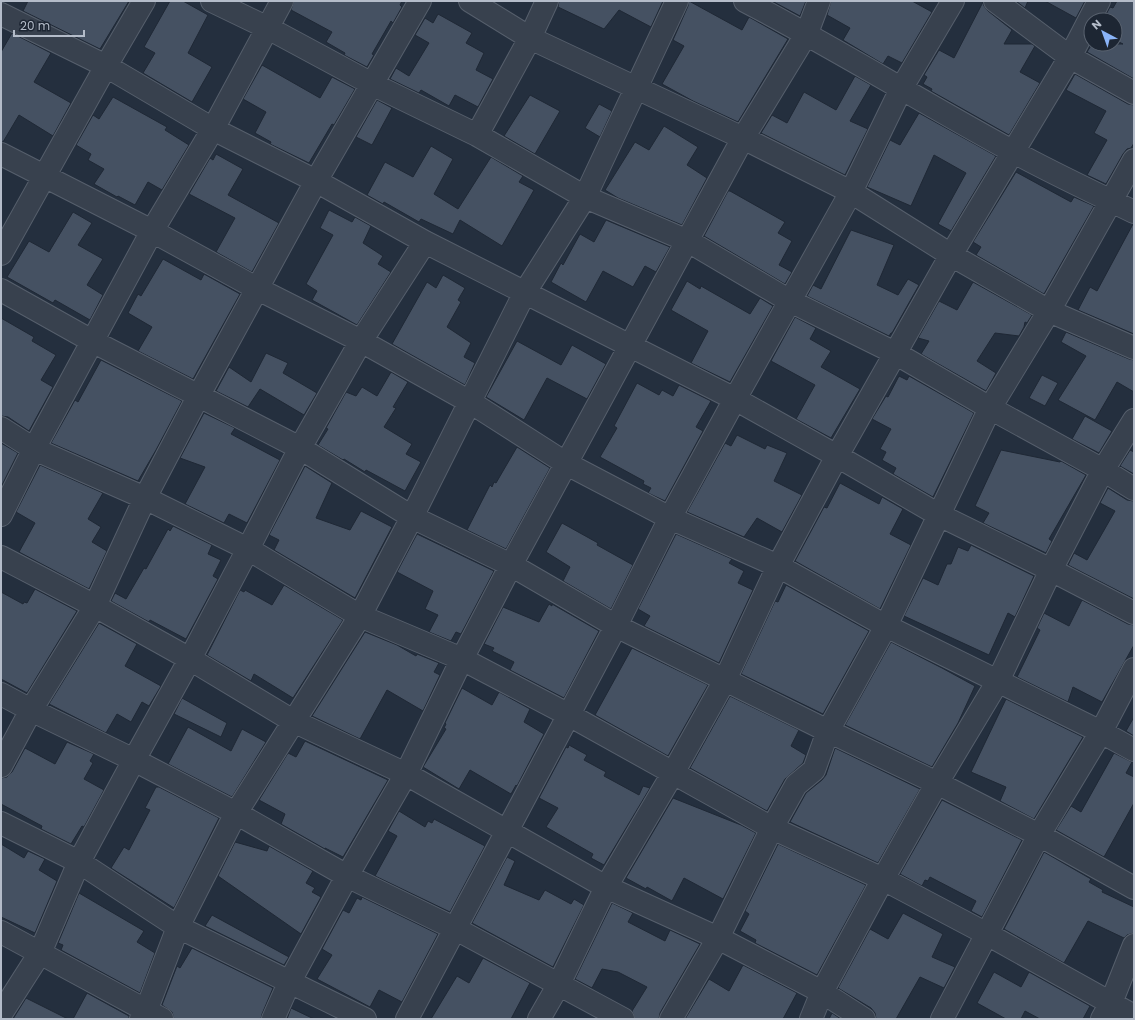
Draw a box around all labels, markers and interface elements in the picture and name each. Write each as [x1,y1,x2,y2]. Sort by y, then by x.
scale bar [14,12,84,38]
north arrow [1083,12,1123,52]
text: N [1088,16,1105,33]
text: 20 m [20,17,50,34]

